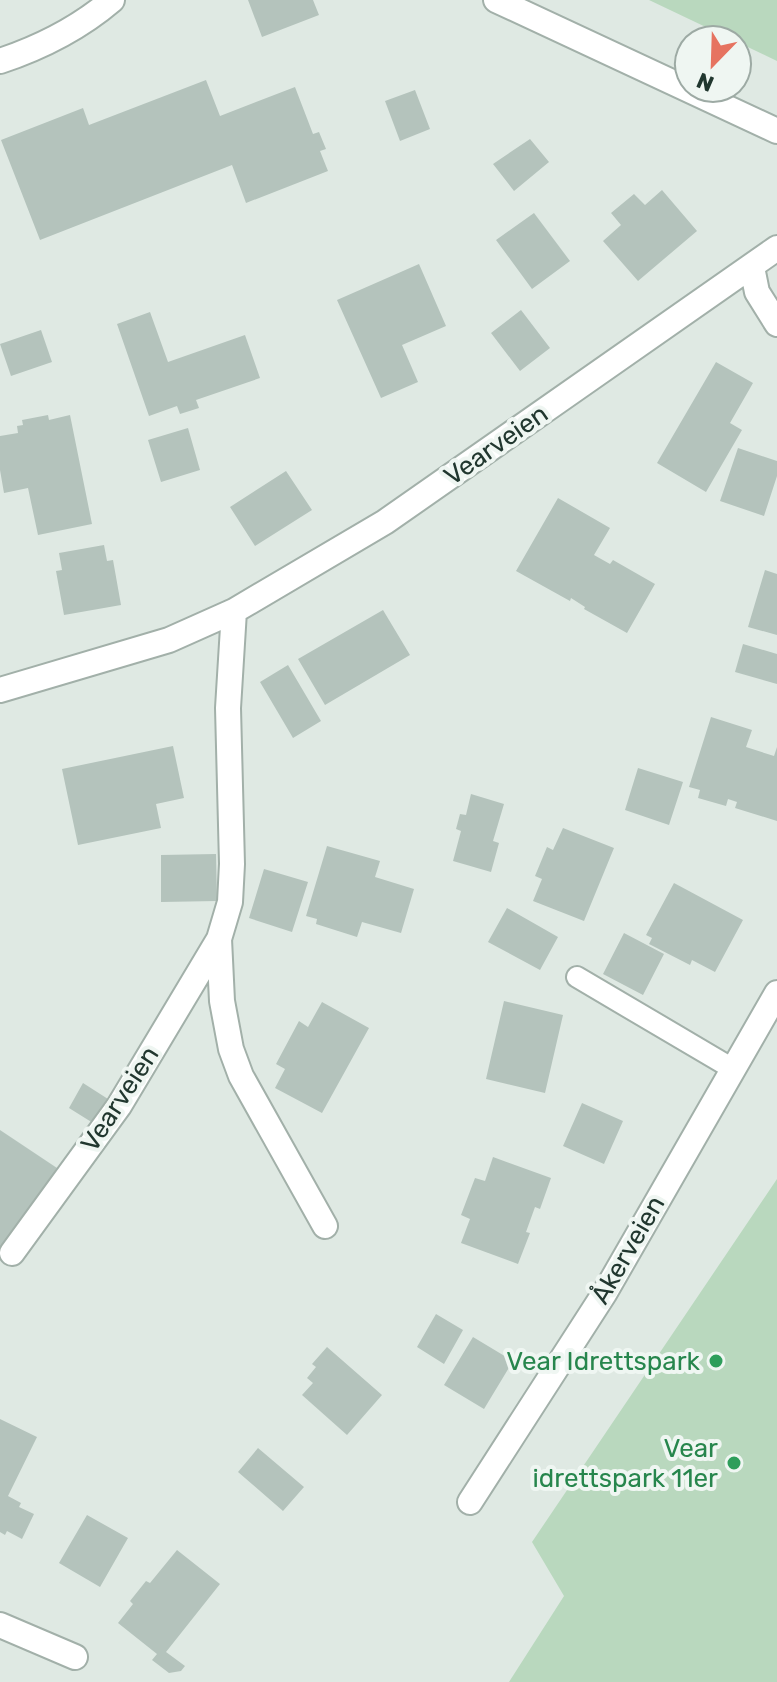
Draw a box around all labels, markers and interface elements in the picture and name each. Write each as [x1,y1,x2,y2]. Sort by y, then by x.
north arrow [673,24,753,104]
text: N [693,66,718,97]
street label: Vearveien [438,398,554,492]
street label: Vearveien [74,1040,166,1158]
street label: Åkerveien [584,1190,671,1310]
place label: Vear Idrettspark [506,1346,701,1377]
marker: Vear Idrettspark [707,1352,725,1370]
place label: Vear idrettspark 11er [533,1433,718,1494]
marker: Vear idrettspark 11er [725,1454,743,1472]

